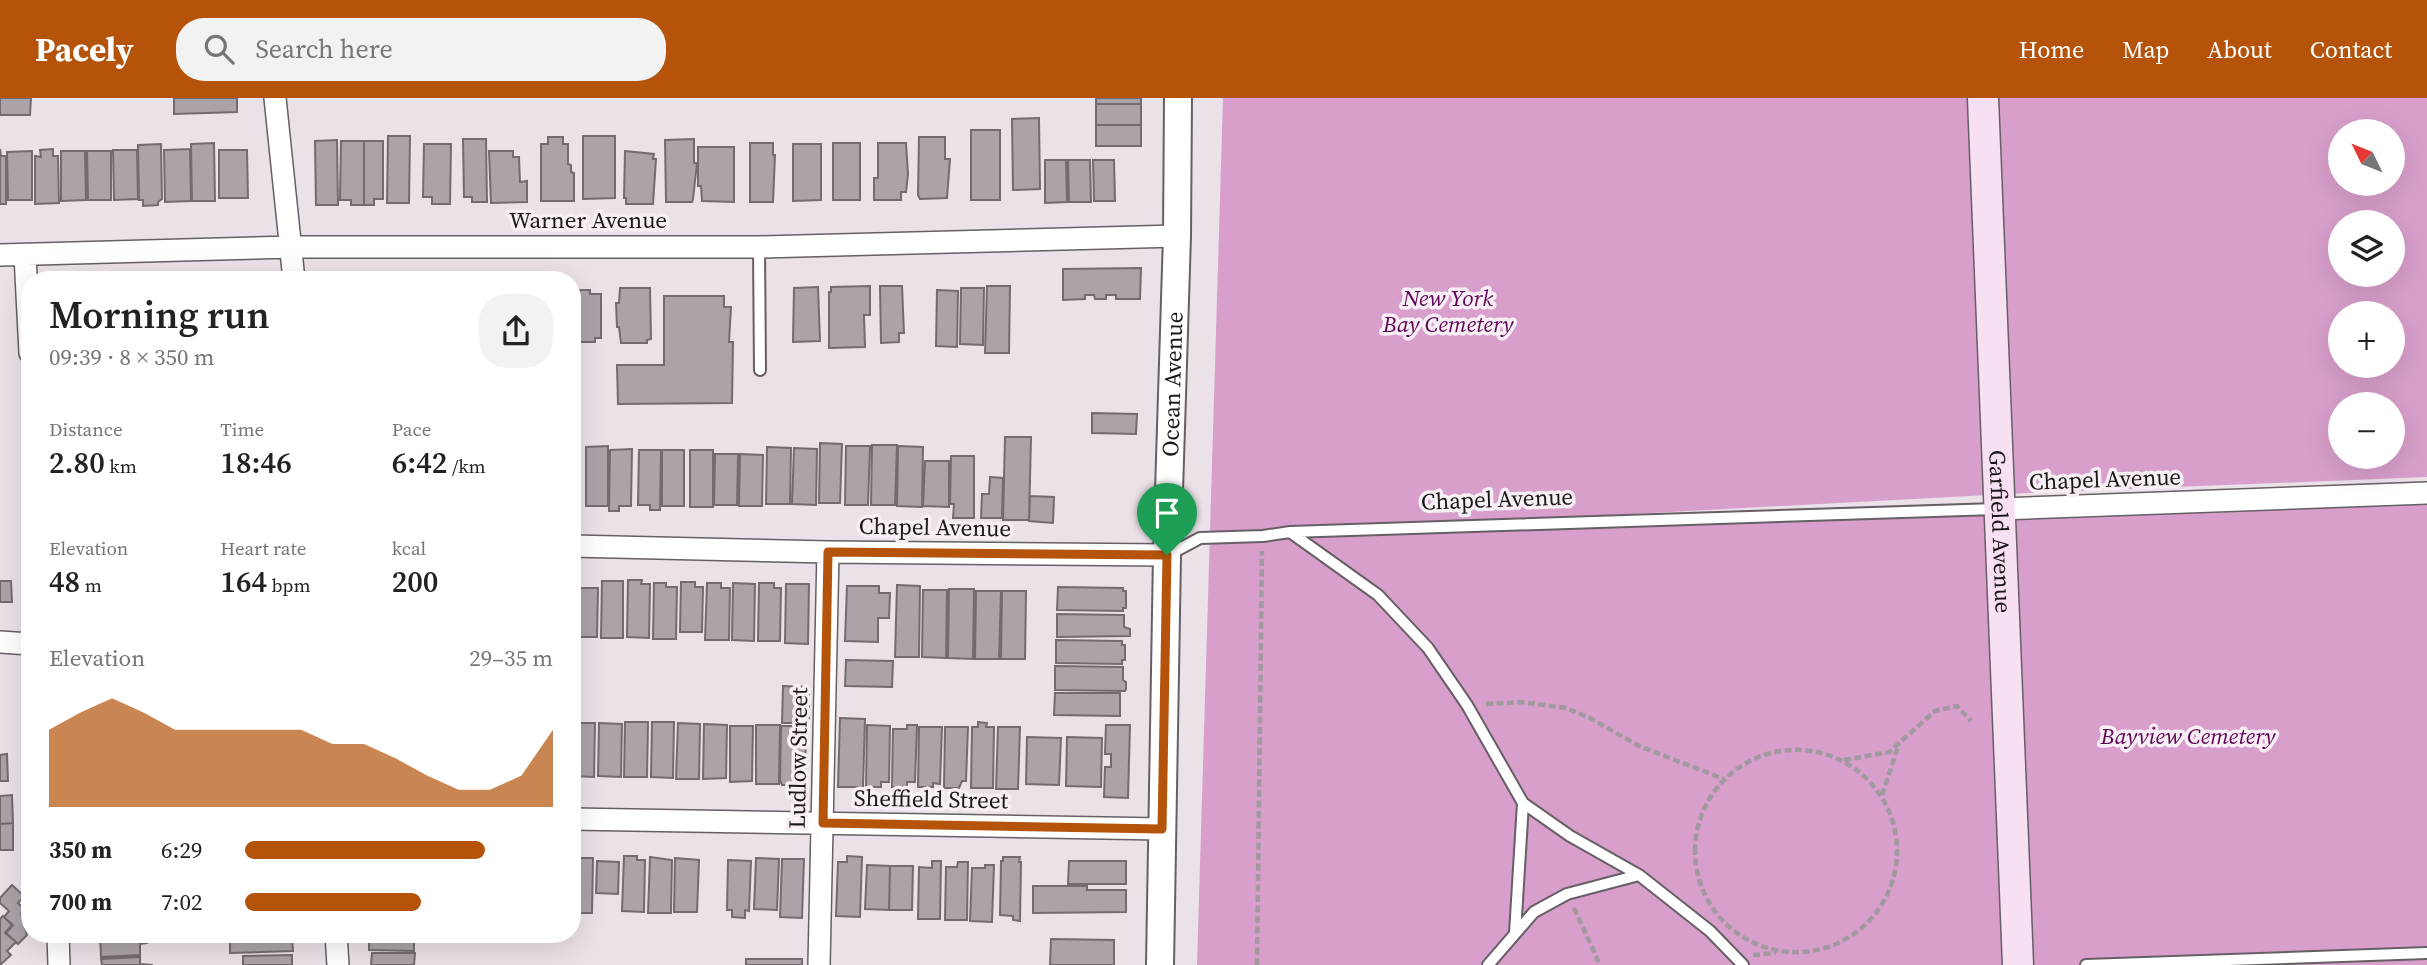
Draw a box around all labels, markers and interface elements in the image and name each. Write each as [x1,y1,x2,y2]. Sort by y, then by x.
search box [176,18,666,81]
text: Pacely [35,27,134,72]
icon: search [200,30,238,68]
text: Search here [256,31,393,67]
text: Home [2019,33,2084,66]
text: Map [2122,33,2169,66]
text: About [2207,33,2272,66]
text: Contact [2310,33,2392,66]
north arrow [2328,119,2404,196]
map controls [2328,119,2405,469]
street label: Warner Avenue [509,204,667,236]
button: layers [2328,210,2405,287]
park label: New York Bay Cemetery [1382,282,1514,340]
text: Morning run [49,289,270,341]
button: share [479,294,553,368]
button: + [2328,301,2405,378]
street label: Ocean Avenue [1154,311,1191,457]
text: 09:39 · 8 × 350 m [49,341,215,373]
button: − [2328,392,2405,469]
text: Distance [49,416,123,442]
text: Time [220,416,264,442]
text: Pace [392,416,431,442]
text: 2.80 [49,442,105,483]
text: 18:46 [220,442,292,483]
text: 6:42 [392,442,447,483]
street label: Garfield Avenue [1981,449,2020,614]
text: km [105,453,137,479]
text: /km [447,453,486,479]
street label: Chapel Avenue [2028,460,2182,498]
street label: Chapel Avenue [1420,480,1574,518]
pin [1137,483,1197,555]
icon: arrive [1148,494,1186,532]
street label: Chapel Avenue [859,510,1011,544]
text: Elevation [49,535,128,561]
text: Heart rate [220,535,306,561]
text: kcal [392,535,426,561]
text: 48 [49,561,80,602]
text: 164 [220,561,267,602]
text: 200 [392,561,438,602]
text: m [80,572,102,598]
text: bpm [267,572,311,598]
text: Elevation [49,642,145,674]
text: 29–35 m [469,642,553,674]
street label: Ludlow Street [781,687,815,829]
park label: Bayview Cemetery [2099,720,2277,752]
street label: Sheffield Street [854,782,1009,816]
text: 350 m [49,834,112,866]
text: 6:29 [161,834,202,866]
text: 700 m [49,886,112,918]
text: 7:02 [161,886,202,918]

